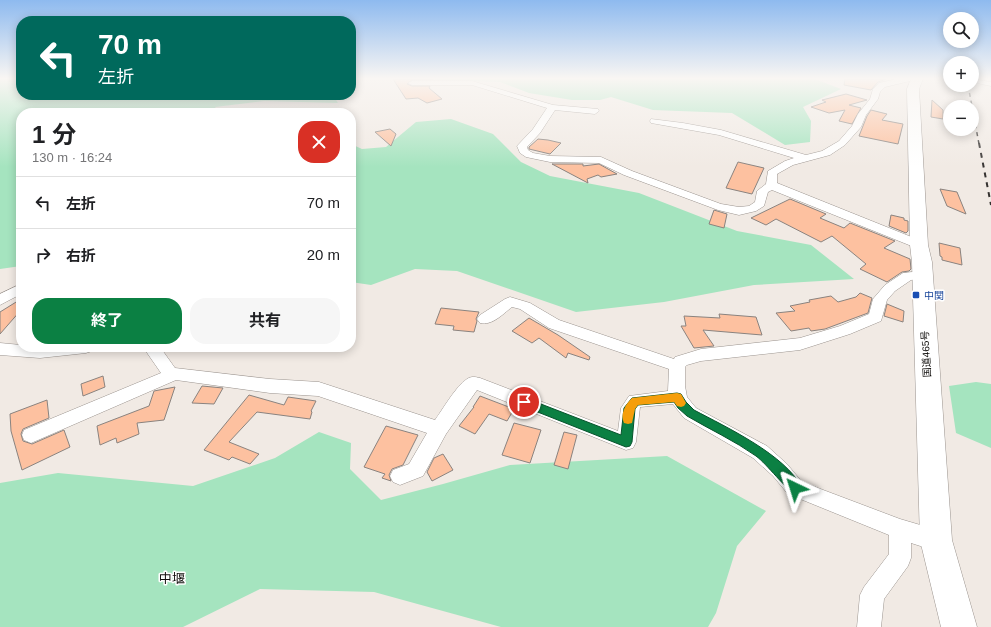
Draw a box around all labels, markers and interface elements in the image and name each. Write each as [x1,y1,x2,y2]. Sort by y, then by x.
map controls [943,12,979,136]
button: search [943,12,979,48]
text: 70 m [98,29,162,60]
icon: left [32,32,84,84]
button: + [943,56,979,92]
text: 左折 [98,67,134,87]
button: − [943,100,979,136]
text: 1 分 [32,121,76,148]
button: close [298,121,340,163]
text: 130 m · 16:24 [32,150,112,165]
icon: left [32,192,54,214]
text: 70 m [307,194,340,211]
text: 左折 [66,195,96,212]
icon: right [32,244,54,266]
text: 20 m [307,246,340,263]
text: 右折 [66,247,96,264]
marker: 中関 [911,290,921,300]
place label: 中関 [924,290,944,301]
button: 終了 [32,298,182,344]
button: 共有 [190,298,340,344]
street label: 国道465号 [919,330,933,378]
pin [507,385,541,419]
icon: arrive [513,391,535,413]
position arrow [774,467,816,509]
district label: 中堰 [159,571,185,586]

